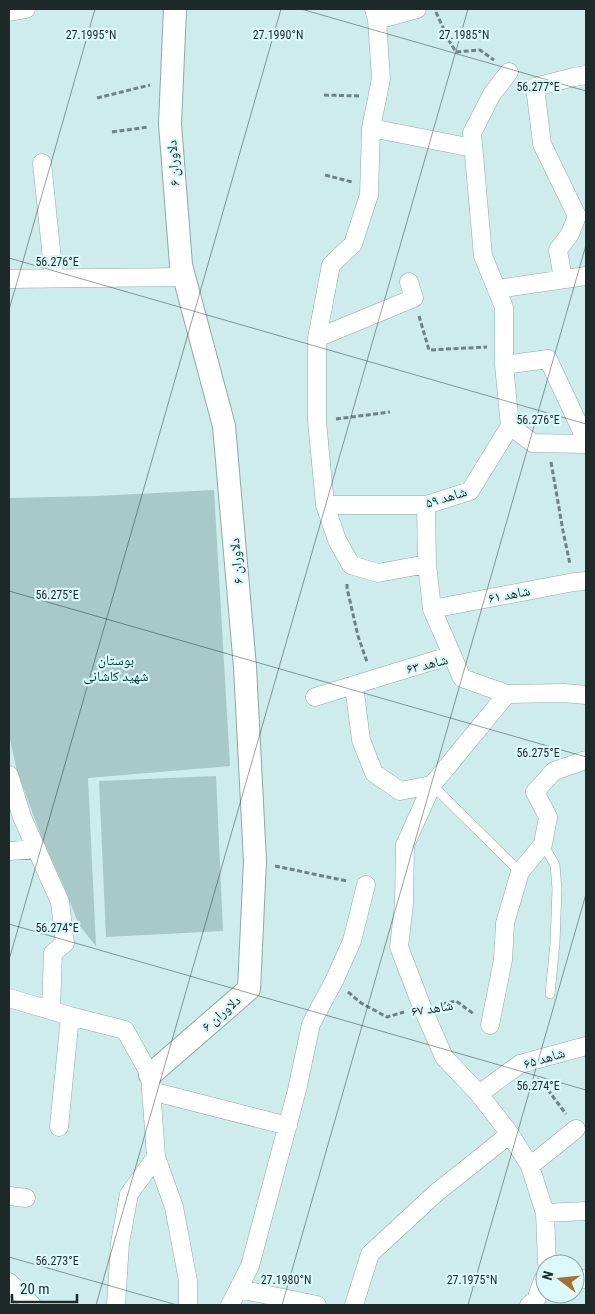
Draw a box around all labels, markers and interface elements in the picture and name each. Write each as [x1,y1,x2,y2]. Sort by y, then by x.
text: 27.1995°N [66,28,116,42]
text: 27.1990°N [253,28,303,42]
text: 27.1985°N [439,28,489,42]
text: 56.277°E [516,80,560,94]
street label: دلاوران ۶ [163,139,184,187]
text: 56.276°E [35,255,79,269]
text: 56.276°E [516,413,560,427]
street label: شاهد ۵۹ [423,483,469,511]
street label: دلاوران ۶ [226,537,247,585]
street label: شاهد ۶۱ [487,582,531,606]
text: 56.275°E [35,588,79,602]
street label: شاهد ۶۳ [405,651,449,677]
park label: بوستان شهید کاشانی [83,652,149,685]
text: 56.275°E [516,746,560,760]
text: 56.274°E [35,921,79,935]
street label: دلاوران ۶ [198,992,244,1035]
street label: شاهد ۶۷ [410,997,454,1019]
street label: شاهد ۶۵ [521,1044,567,1072]
text: 56.274°E [516,1079,560,1093]
text: 56.273°E [35,1254,79,1268]
north arrow [535,1254,585,1304]
text: N [539,1269,556,1282]
scale bar [12,1272,78,1304]
text: 27.1980°N [261,1273,311,1287]
text: 27.1975°N [447,1273,497,1287]
text: 20 m [20,1280,50,1298]

